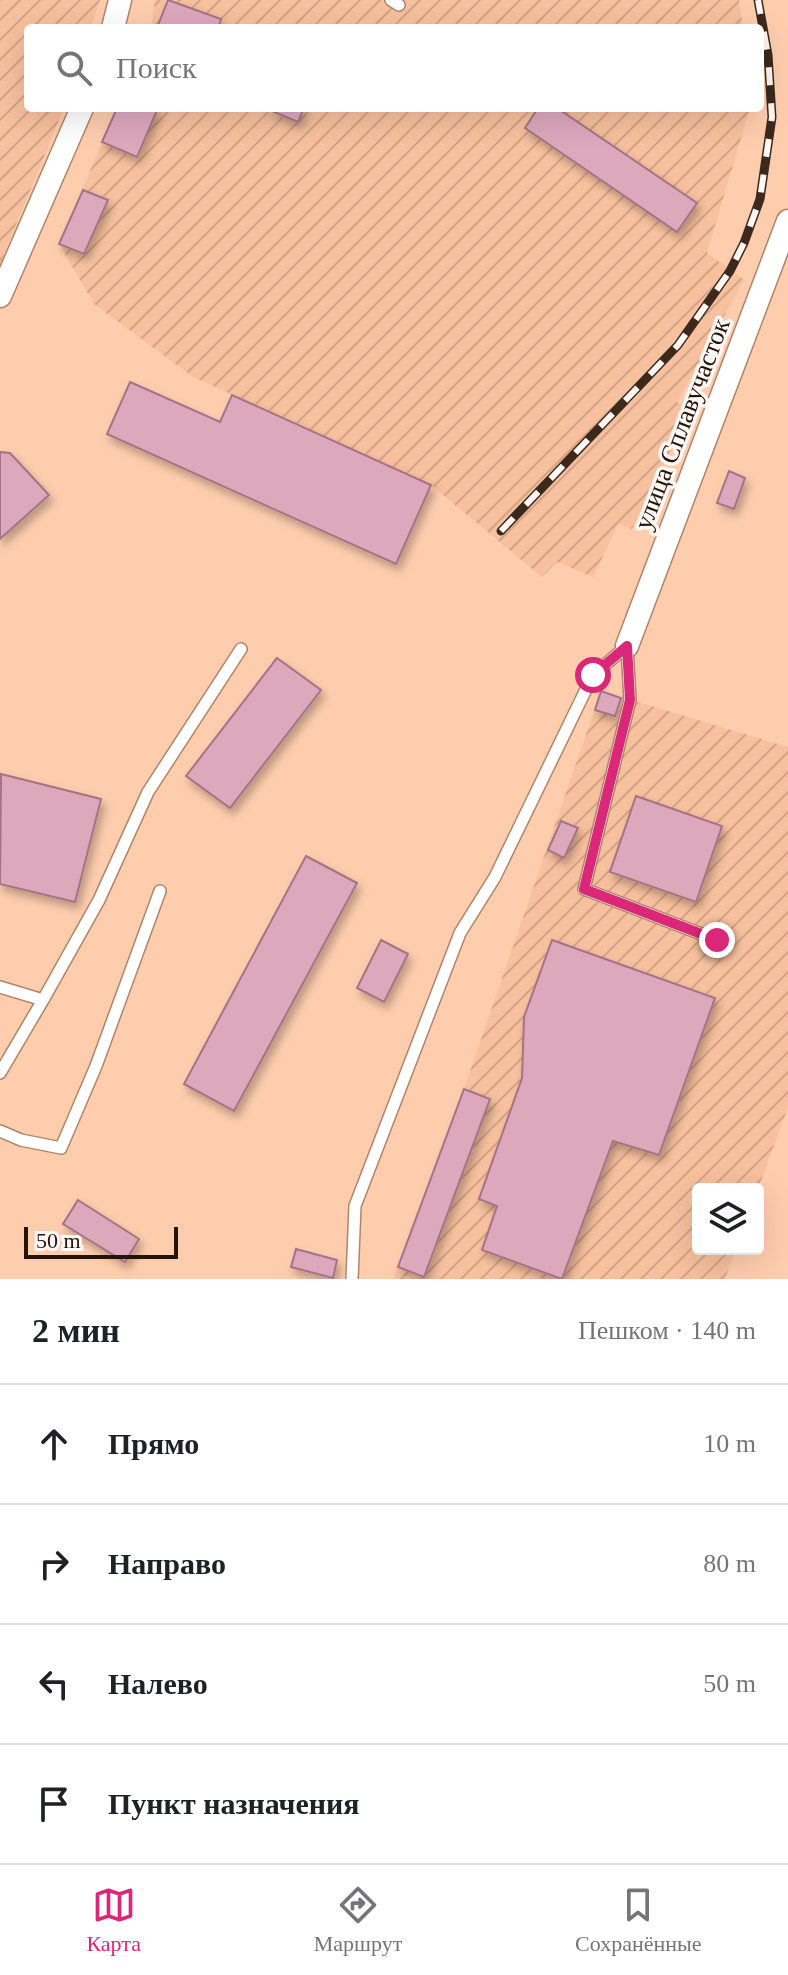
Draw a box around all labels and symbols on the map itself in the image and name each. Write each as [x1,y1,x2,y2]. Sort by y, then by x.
street label: улица Сплавучасток [628,314,736,534]
route start [575,657,611,693]
route end [699,922,735,958]
scale bar [24,1223,178,1259]

